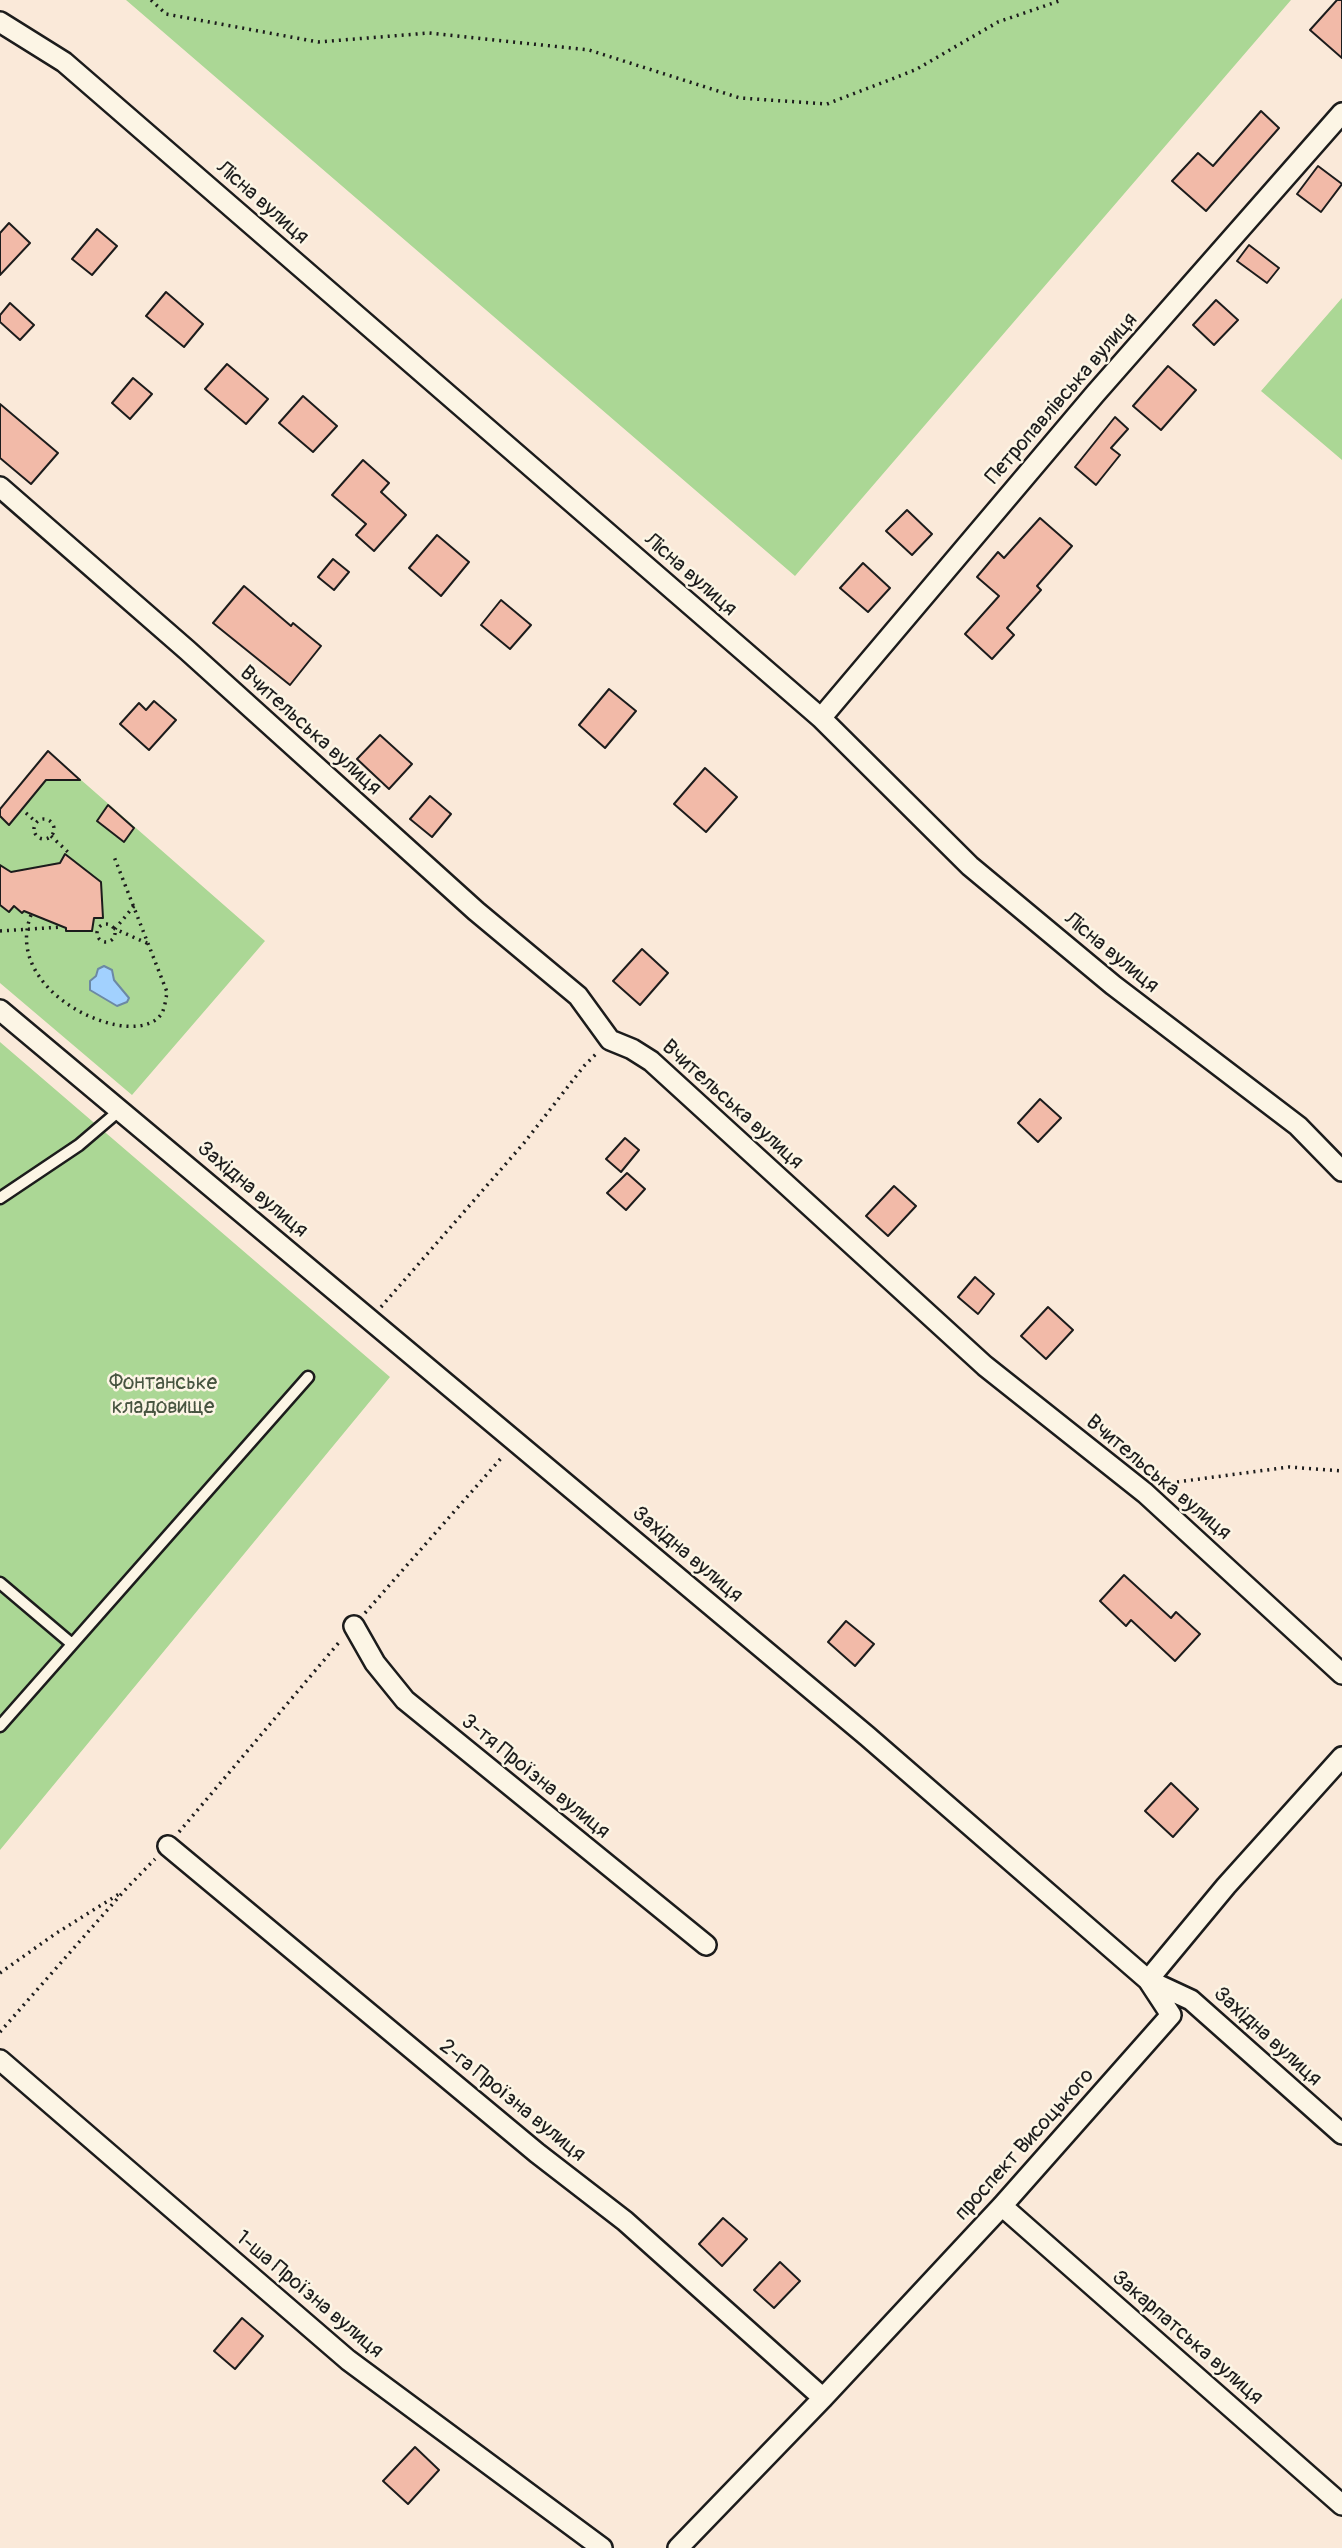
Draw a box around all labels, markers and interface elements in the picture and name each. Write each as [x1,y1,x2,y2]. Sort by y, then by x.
street label: Лісна вулиця [211,156,313,250]
street label: Петропавлівська вулиця [981,308,1143,490]
street label: Лісна вулиця [639,528,741,622]
street label: Вчительська вулиця [234,661,386,801]
street label: Лісна вулиця [1059,907,1163,999]
street label: Вчительська вулиця [656,1035,808,1175]
street label: Західна вулиця [192,1136,312,1244]
park label: Фонтанське кладовище [109,1371,217,1421]
street label: Вчительська вулиця [1080,1410,1236,1546]
street label: Західна вулиця [627,1501,747,1609]
street label: 3-тя Проїзна вулиця [456,1709,614,1845]
street label: Західна вулиця [1208,1982,1326,2092]
street label: 2-га Проїзна вулиця [434,2034,590,2168]
street label: проспект Висоцького [950,2064,1100,2226]
street label: 1-ша Проїзна вулиця [230,2226,388,2364]
street label: Закарпатська вулиця [1106,2265,1268,2411]

